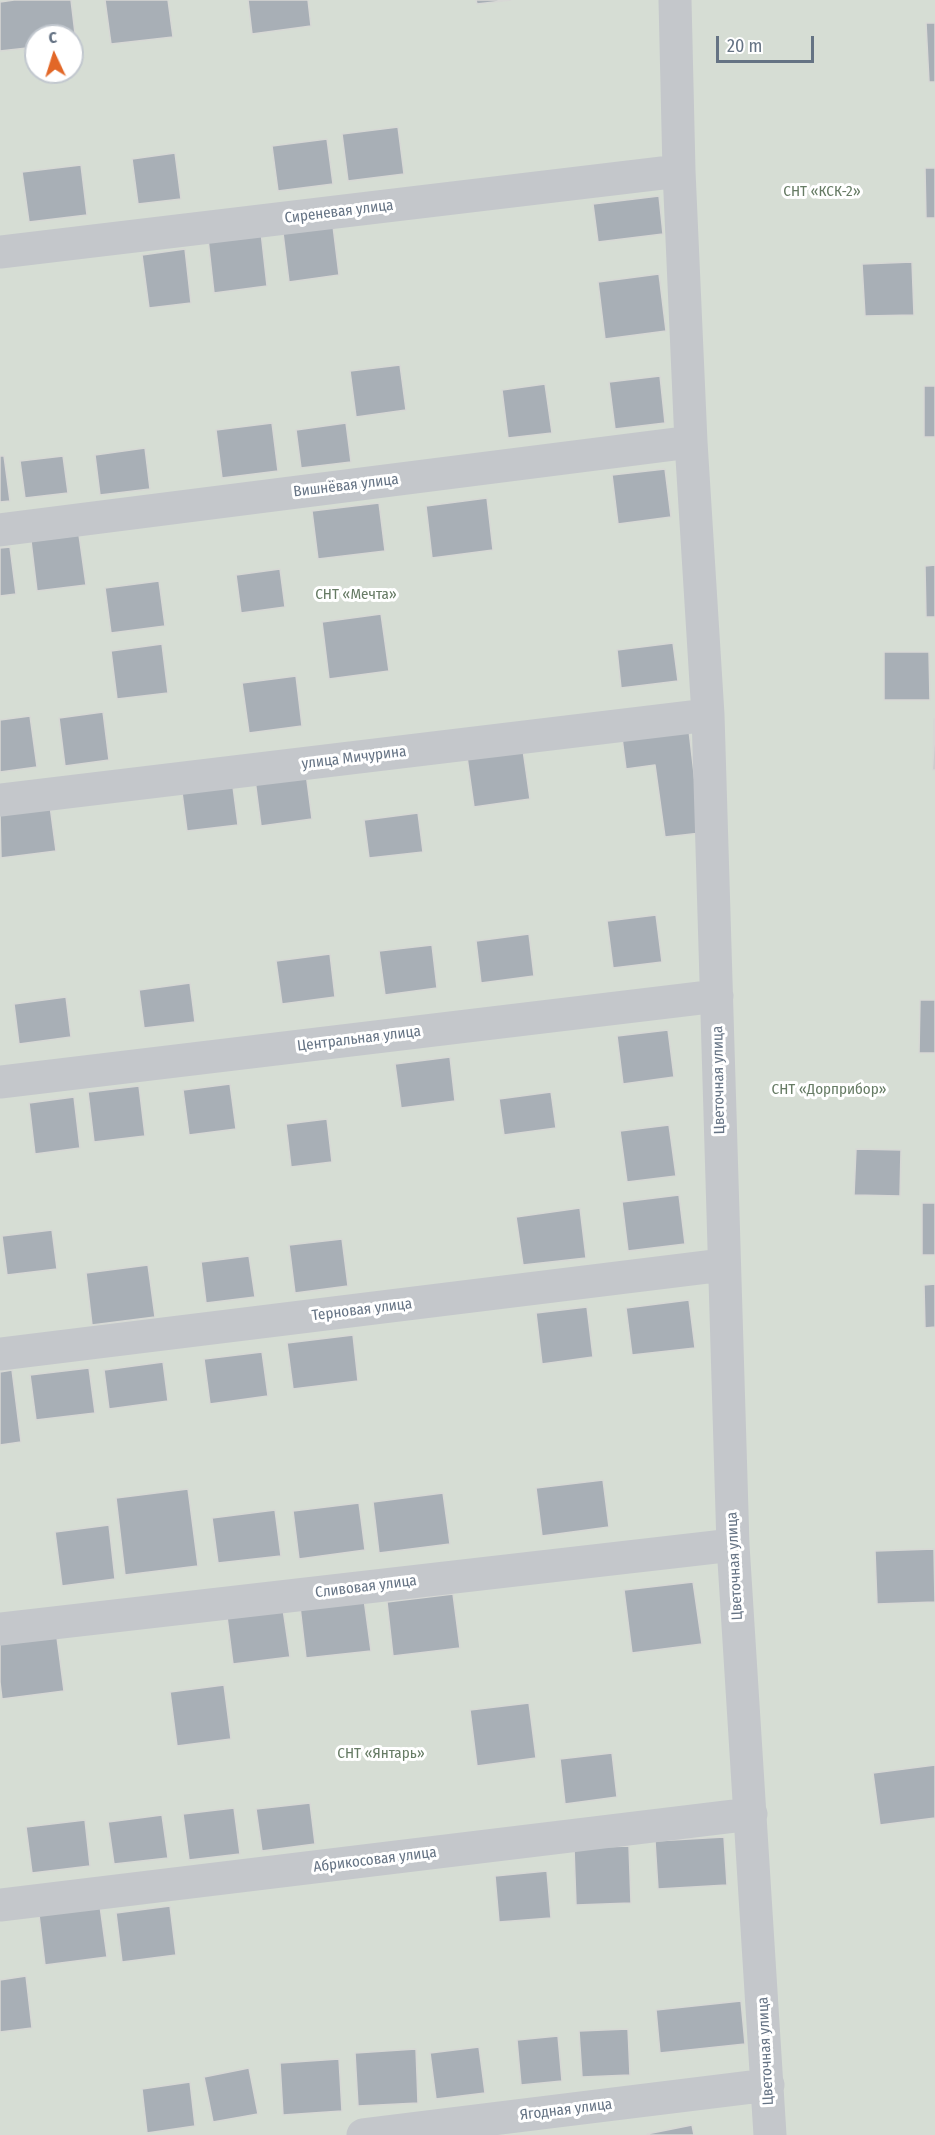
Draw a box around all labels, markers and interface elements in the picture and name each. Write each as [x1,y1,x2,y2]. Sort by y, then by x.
north arrow [24,24,84,84]
scale bar [719,24,816,62]
text: С [48,28,58,47]
text: 20 m [727,35,762,57]
park label: СНТ «КСК-2» [783,183,861,201]
street label: Сиреневая улица [284,196,394,228]
street label: Вишнёвая улица [292,471,400,501]
park label: СНТ «Мечта» [315,586,397,604]
street label: улица Мичурина [301,743,407,773]
street label: Центральная улица [296,1022,422,1056]
street label: Цветочная улица [709,1026,729,1134]
park label: СНТ «Дорприбор» [772,1081,886,1099]
street label: Терновая улица [311,1295,413,1325]
street label: Цветочная улица [723,1511,747,1621]
street label: Сливовая улица [314,1572,418,1602]
park label: СНТ «Янтарь» [337,1745,425,1763]
street label: Абрикосовая улица [312,1844,438,1876]
street label: Цветочная улица [754,1996,778,2106]
street label: Ягодная улица [519,2095,613,2125]

